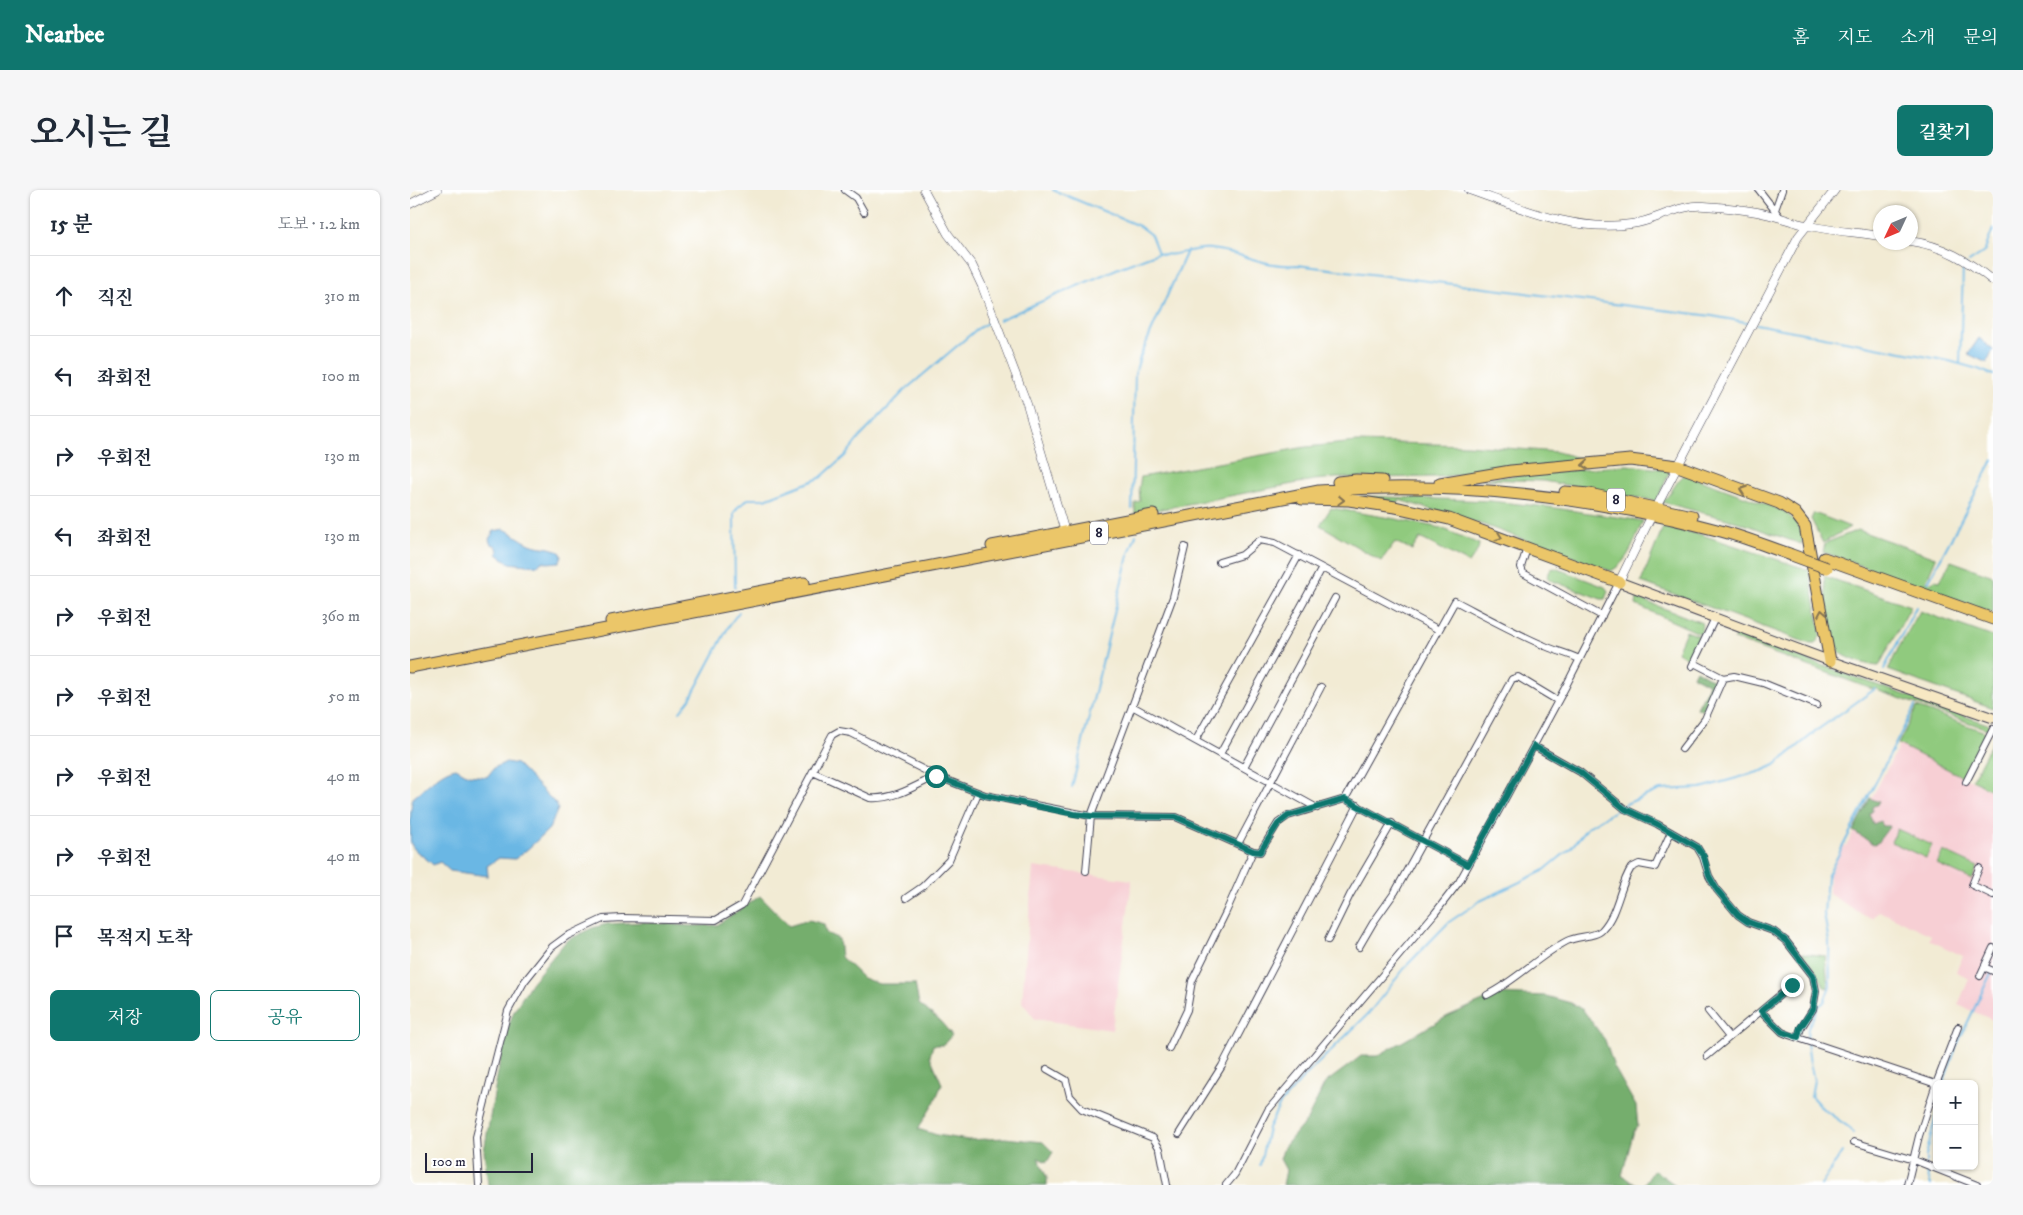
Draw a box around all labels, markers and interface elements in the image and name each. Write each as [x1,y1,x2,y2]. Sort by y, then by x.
text: Nearbee [25,20,104,50]
text: 홈 [1792,27,1810,49]
text: 지도 [1838,27,1872,49]
text: 소개 [1900,27,1935,49]
text: 문의 [1963,27,1998,49]
button: 길찾기 [1897,105,1993,156]
text: 오시는 길 [30,112,173,156]
north arrow [1873,205,1918,250]
text: 15 분 [50,212,93,238]
text: 도보 · 1.2 km [277,214,360,234]
icon: ahead [50,282,78,310]
text: 310 m [324,286,360,306]
text: 직진 [97,287,134,310]
icon: left [50,362,78,390]
text: 100 m [322,366,360,386]
text: 좌회전 [97,367,152,390]
icon: right [50,442,78,470]
text: 130 m [324,446,360,466]
text: 우회전 [97,447,152,470]
one-way arrow [1581,459,1589,470]
one-way arrow [1739,486,1747,496]
road number: 8 [1607,488,1625,512]
one-way arrow [1338,495,1346,506]
icon: left [50,522,78,550]
road number: 8 [1090,522,1108,544]
text: 130 m [324,526,360,546]
text: 좌회전 [97,527,152,550]
one-way arrow [1494,532,1502,542]
icon: right [50,602,78,630]
text: 360 m [322,606,360,626]
text: 우회전 [97,607,152,630]
one-way arrow [1817,608,1827,617]
icon: right [50,682,78,710]
text: 50 m [328,686,360,706]
text: 우회전 [97,687,152,710]
icon: right [50,762,78,790]
route start [925,765,948,788]
text: 40 m [327,766,360,786]
text: 우회전 [97,767,152,790]
icon: right [50,842,78,870]
text: 40 m [327,846,360,866]
text: 우회전 [97,847,152,870]
icon: arrive [50,922,78,950]
text: 목적지 도착 [97,927,193,950]
route end [1781,974,1804,997]
button: 저장 [50,990,200,1041]
button: 공유 [210,990,360,1041]
map controls [1933,1080,1978,1170]
button: + [1933,1080,1978,1125]
button: − [1933,1125,1978,1170]
scale bar [425,1150,532,1173]
text: 100 m [432,1153,466,1171]

